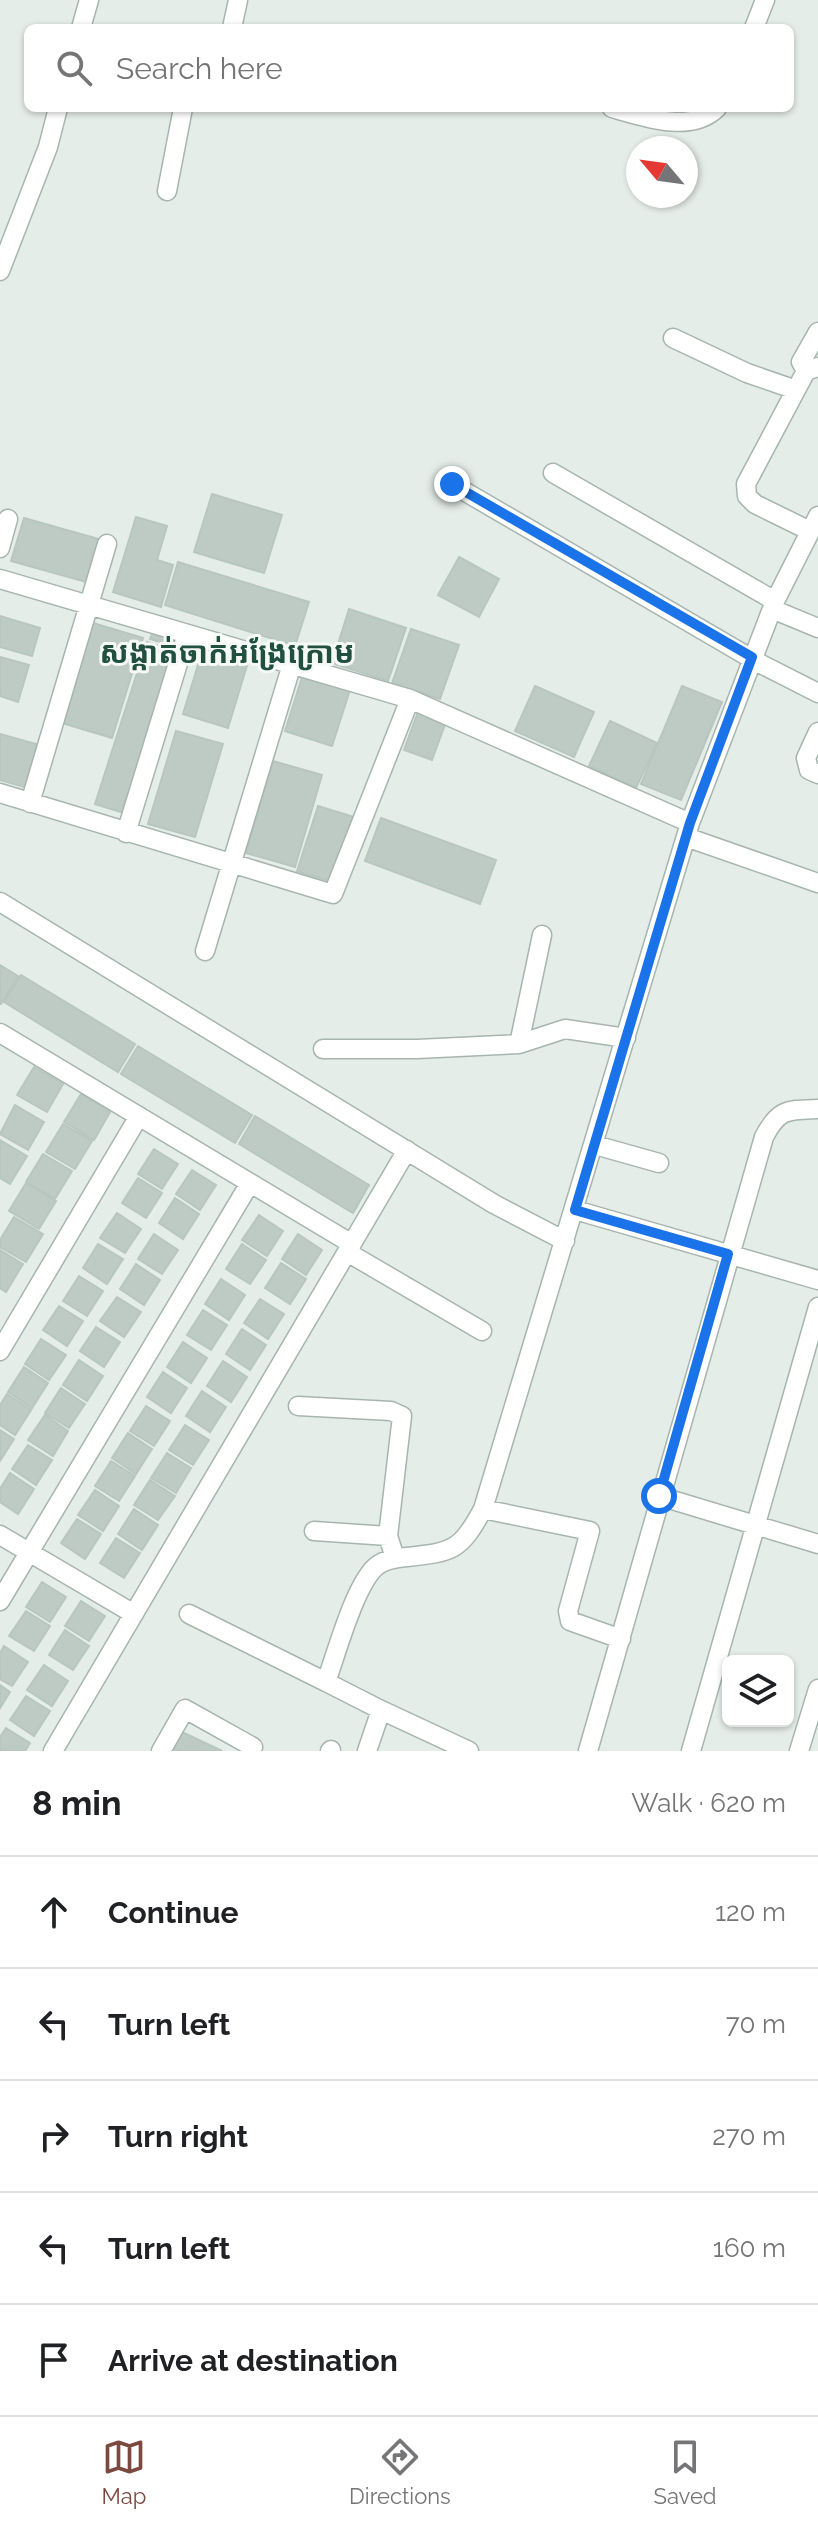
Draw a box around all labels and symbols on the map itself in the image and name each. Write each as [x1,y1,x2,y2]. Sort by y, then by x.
north arrow [626,136,698,208]
route end [434,466,470,502]
district label: សង្កាត់ចាក់អង្រែក្រោម [100,635,354,671]
route start [641,1478,677,1514]

